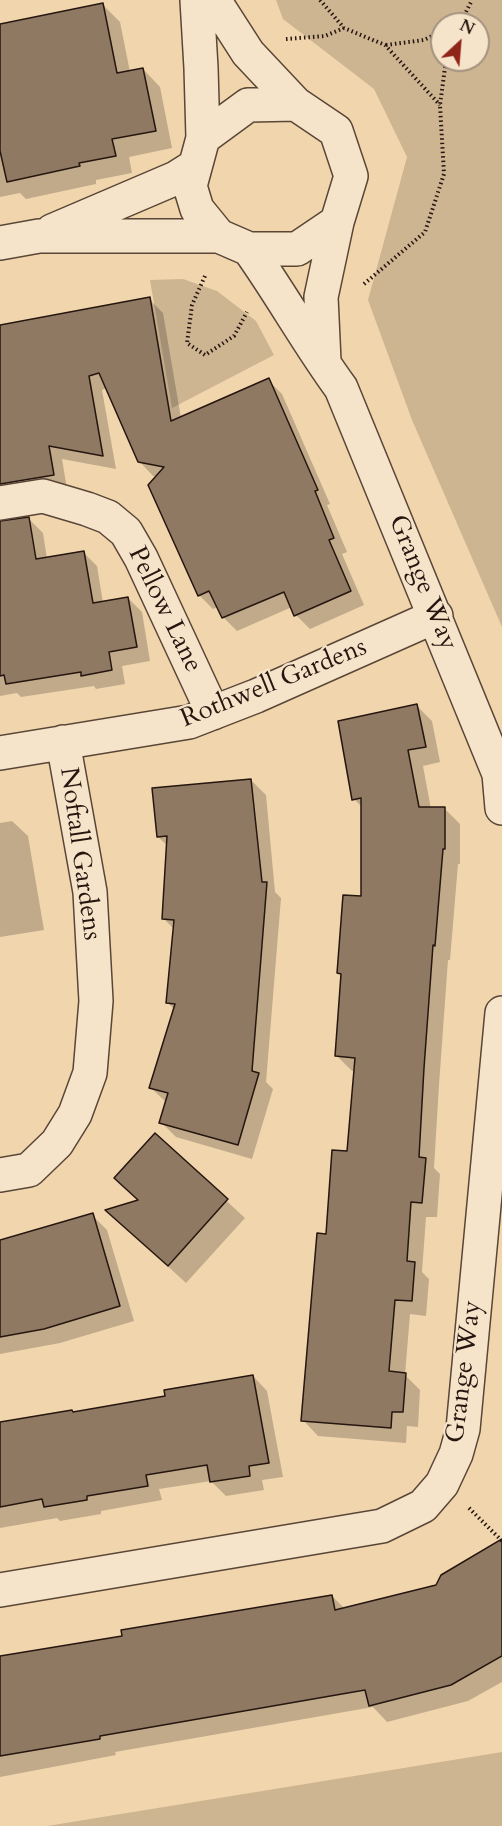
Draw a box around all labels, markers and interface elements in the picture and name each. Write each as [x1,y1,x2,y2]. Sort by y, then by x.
north arrow [430,12,490,72]
text: N [456,15,478,41]
street label: Grange Way [381,511,463,655]
street label: Pellow Lane [120,542,208,678]
street label: Rothwell Gardens [176,632,372,736]
street label: Noftall Gardens [51,766,107,942]
street label: Grange Way [441,1299,489,1445]

